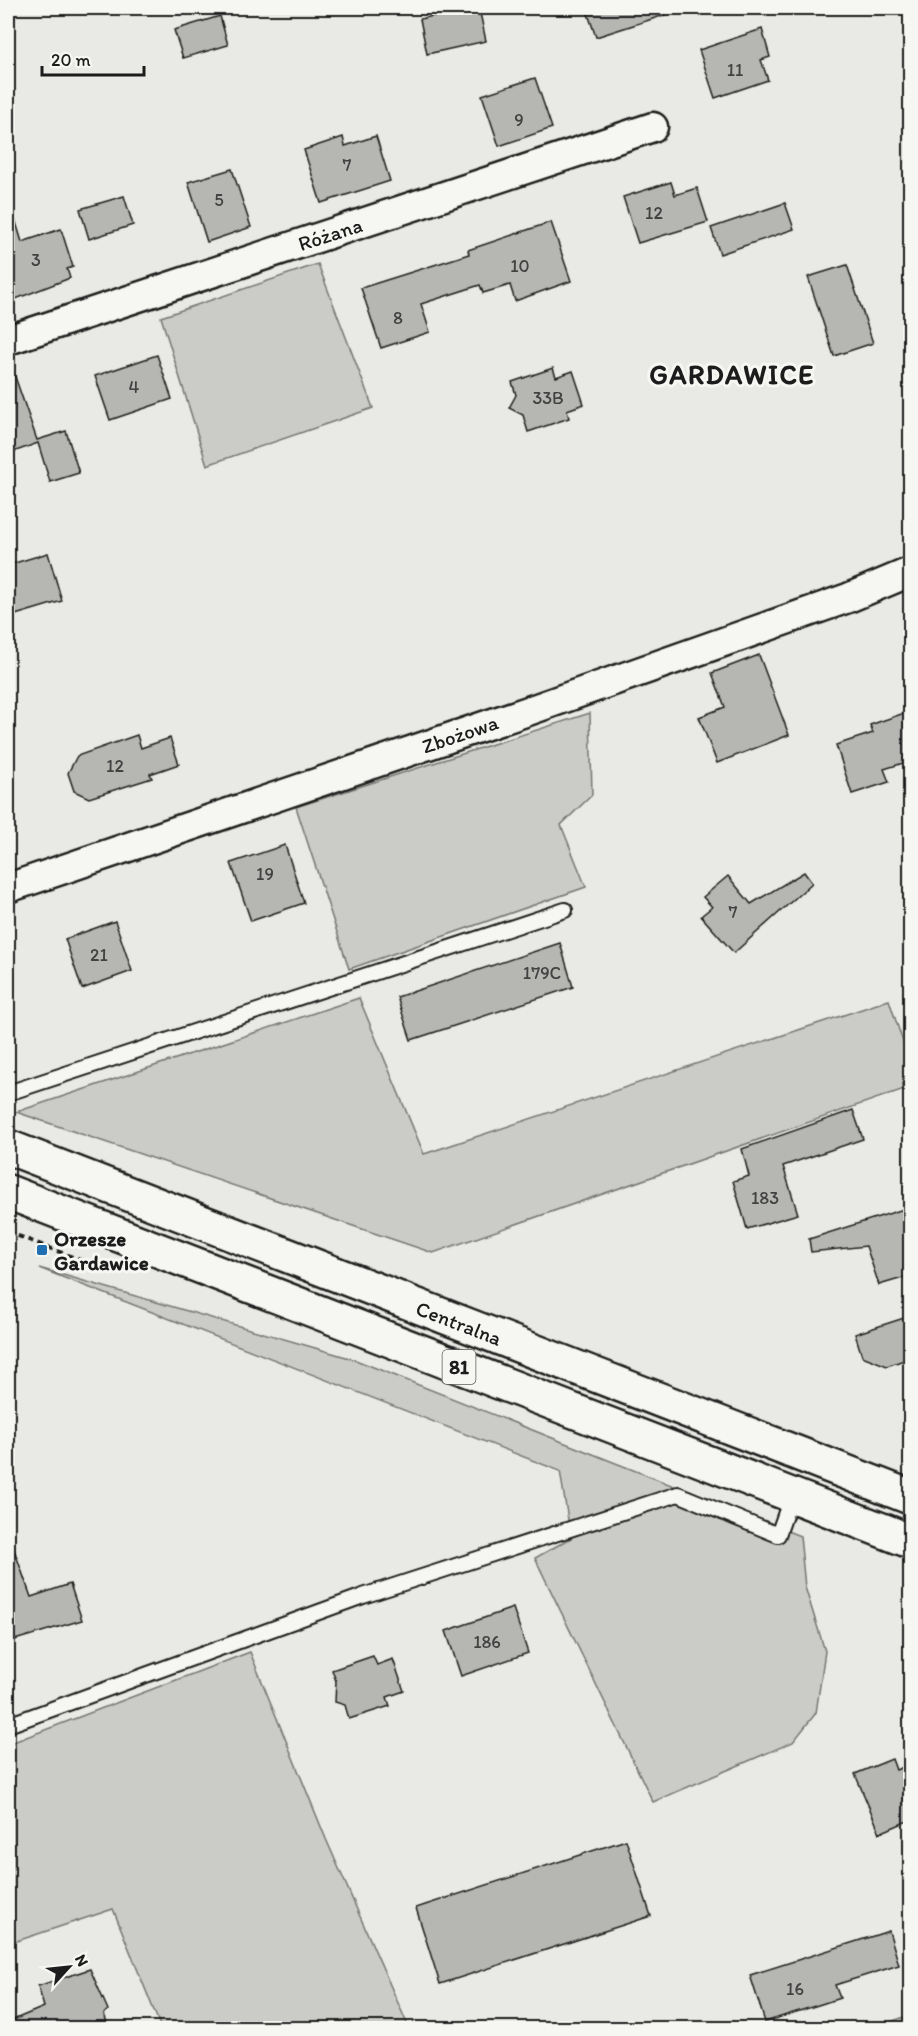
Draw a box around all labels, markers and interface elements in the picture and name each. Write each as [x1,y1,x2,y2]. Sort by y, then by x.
scale bar [42,39,144,77]
text: 20 m [51,49,91,71]
house number: 11 [727,59,743,81]
house number: 9 [514,109,524,131]
house number: 7 [343,154,352,176]
house number: 5 [214,189,224,211]
house number: 12 [645,202,663,224]
street label: Różana [295,212,365,256]
house number: 3 [31,249,41,271]
house number: 10 [510,255,530,277]
house number: 8 [393,307,403,329]
district label: GARDAWICE [649,358,815,391]
house number: 4 [129,376,140,398]
house number: 33B [532,387,564,409]
street label: Zbożowa [419,709,502,759]
house number: 12 [106,755,124,777]
house number: 19 [256,863,274,885]
house number: 7 [729,901,738,923]
house number: 21 [90,944,108,966]
house number: 179C [523,962,561,984]
house number: 183 [751,1187,779,1209]
place label: Orzesze Gardawice [54,1226,149,1275]
marker: Orzesze Gardawice [35,1243,49,1257]
street label: Centralna [413,1295,506,1351]
road number: 81 [442,1350,476,1384]
house number: 186 [473,1631,501,1653]
north arrow [39,1937,99,1997]
text: N [71,1951,93,1970]
house number: 16 [786,1978,804,2000]

